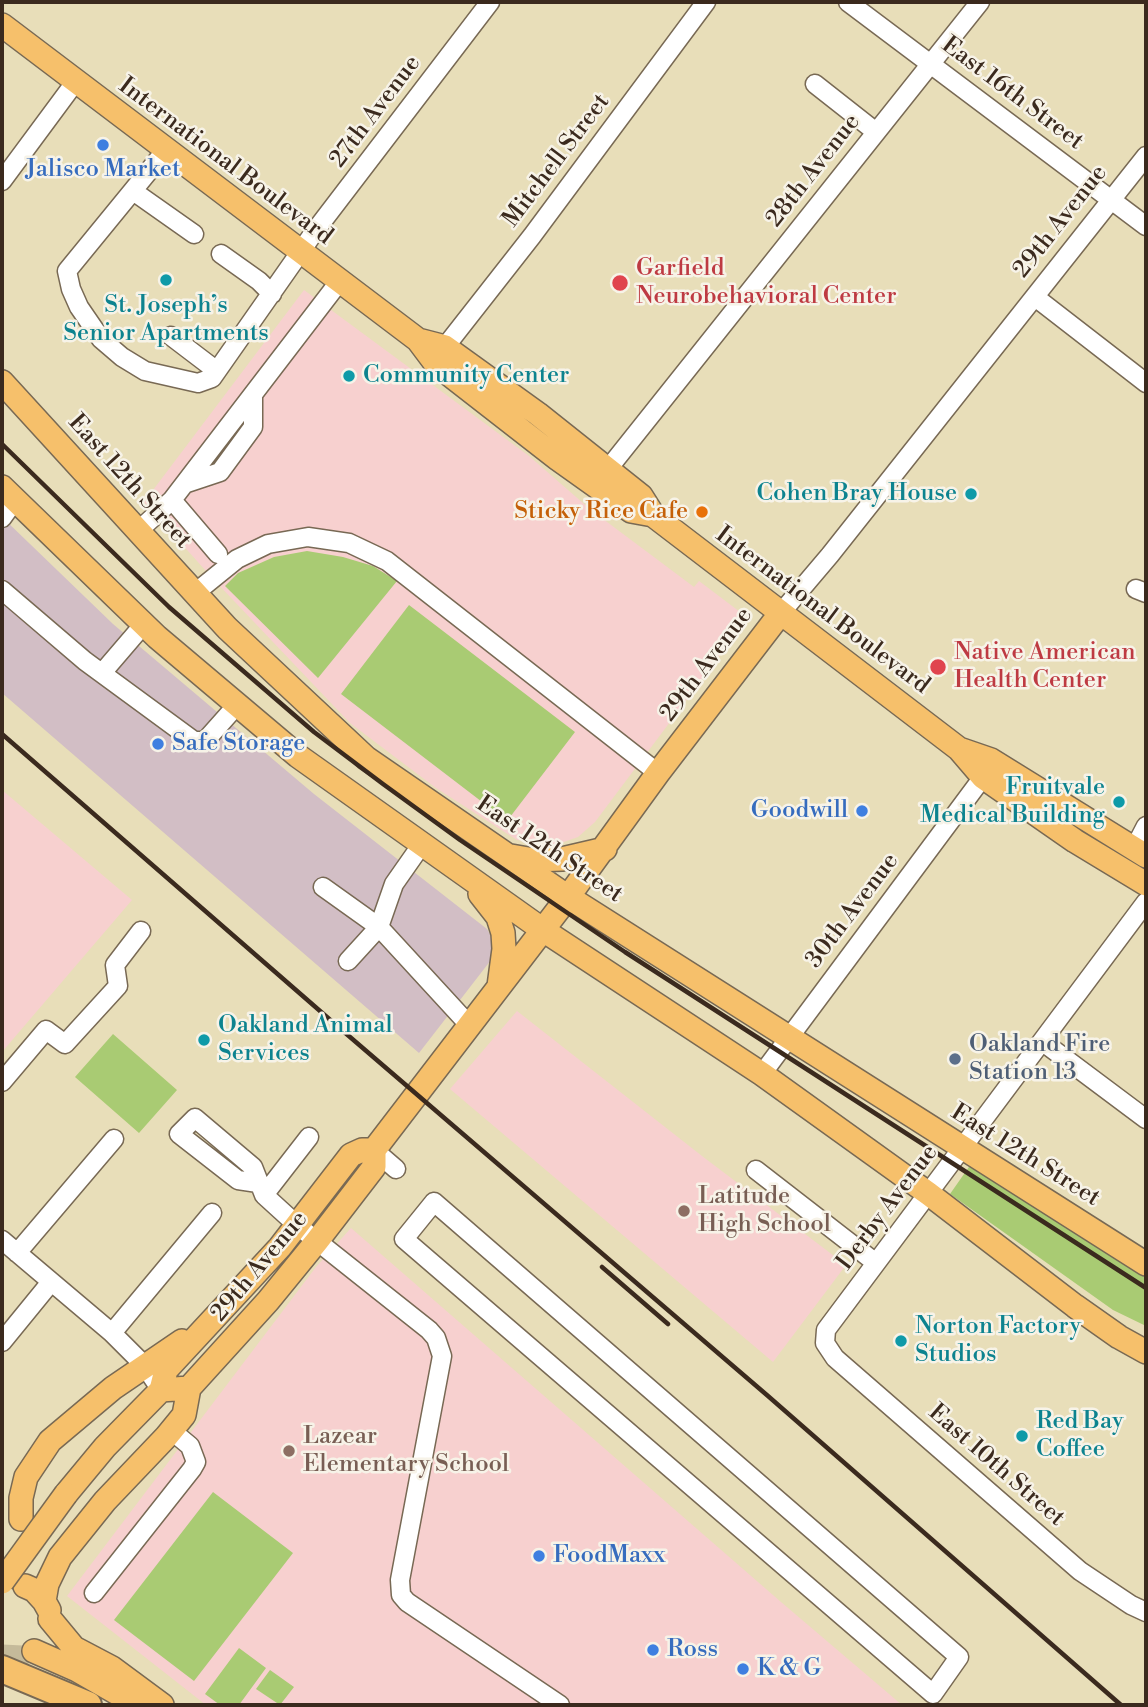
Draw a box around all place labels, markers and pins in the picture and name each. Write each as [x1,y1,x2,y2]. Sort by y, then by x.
marker: Jalisco Market [95,137,111,153]
place label: Jalisco Market [26,156,180,184]
place label: Garfield Neurobehavioral Center [636,255,897,311]
marker: St. Joseph’s Senior Apartments [158,272,174,288]
marker: Garfield Neurobehavioral Center [610,273,630,293]
place label: St. Joseph’s Senior Apartments [63,292,269,348]
place label: Community Center [363,362,569,390]
marker: Community Center [341,368,357,384]
place label: Cohen Bray House [757,480,957,508]
marker: Cohen Bray House [963,486,979,502]
place label: Sticky Rice Cafe [514,498,688,526]
marker: Sticky Rice Cafe [694,504,710,520]
place label: Native American Health Center [954,639,1136,695]
marker: Native American Health Center [928,657,948,677]
place label: Safe Storage [172,730,305,758]
marker: Safe Storage [150,736,166,752]
place label: Fruitvale Medical Building [920,774,1105,830]
marker: Fruitvale Medical Building [1111,794,1127,810]
place label: Goodwill [751,797,848,825]
marker: Goodwill [854,803,870,819]
place label: Oakland Animal Services [218,1012,393,1068]
place label: Oakland Fire Station 13 [969,1031,1110,1087]
marker: Oakland Animal Services [196,1032,212,1048]
marker: Oakland Fire Station 13 [947,1051,963,1067]
place label: Latitude High School [698,1183,831,1239]
marker: Latitude High School [676,1203,692,1219]
place label: Norton Factory Studios [915,1313,1081,1369]
marker: Norton Factory Studios [893,1333,909,1349]
place label: Red Bay Coffee [1036,1408,1124,1464]
place label: Lazear Elementary School [303,1423,509,1479]
marker: Red Bay Coffee [1014,1428,1030,1444]
marker: Lazear Elementary School [281,1443,297,1459]
place label: FoodMaxx [553,1542,665,1570]
marker: FoodMaxx [531,1548,547,1564]
place label: Ross [667,1636,718,1664]
marker: Ross [645,1642,661,1658]
place label: K & G [757,1655,821,1683]
marker: K & G [735,1661,751,1677]

